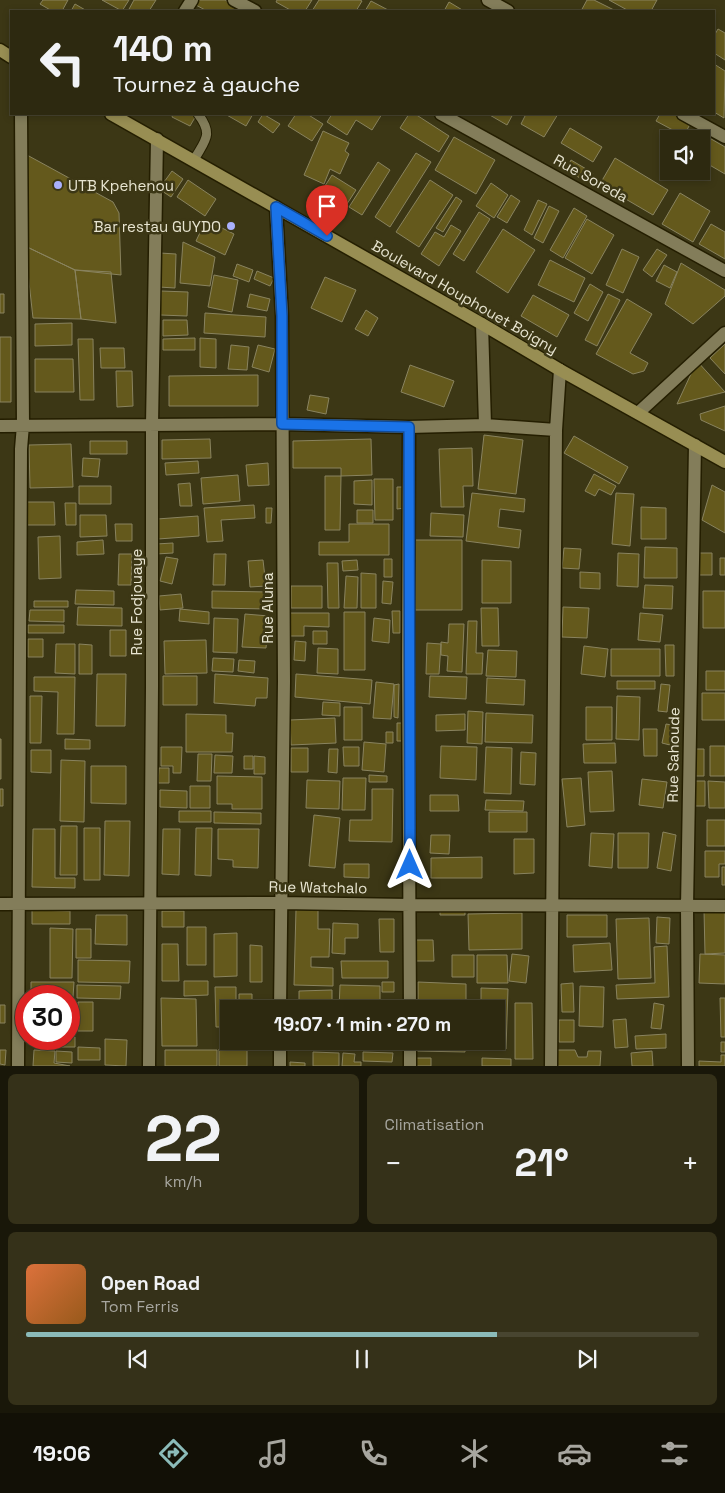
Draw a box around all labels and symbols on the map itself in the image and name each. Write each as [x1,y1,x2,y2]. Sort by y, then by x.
street label: Rue Soreda [550,150,632,206]
place label: UTB Kpehenou [68,176,174,195]
marker: UTB Kpehenou [52,179,64,191]
pin [306,185,348,236]
place label: Bar restau GUYDO [94,217,221,236]
marker: Bar restau GUYDO [225,220,237,232]
street label: Boulevard Houphouet Boigny [369,236,561,358]
street label: Rue Fodjouaye [127,548,146,655]
street label: Rue Aluna [258,572,277,644]
street label: Rue Sahoude [663,707,683,803]
position arrow [383,838,435,890]
street label: Rue Watchalo [268,877,368,897]
speed limit sign: 30 [15,985,80,1050]

